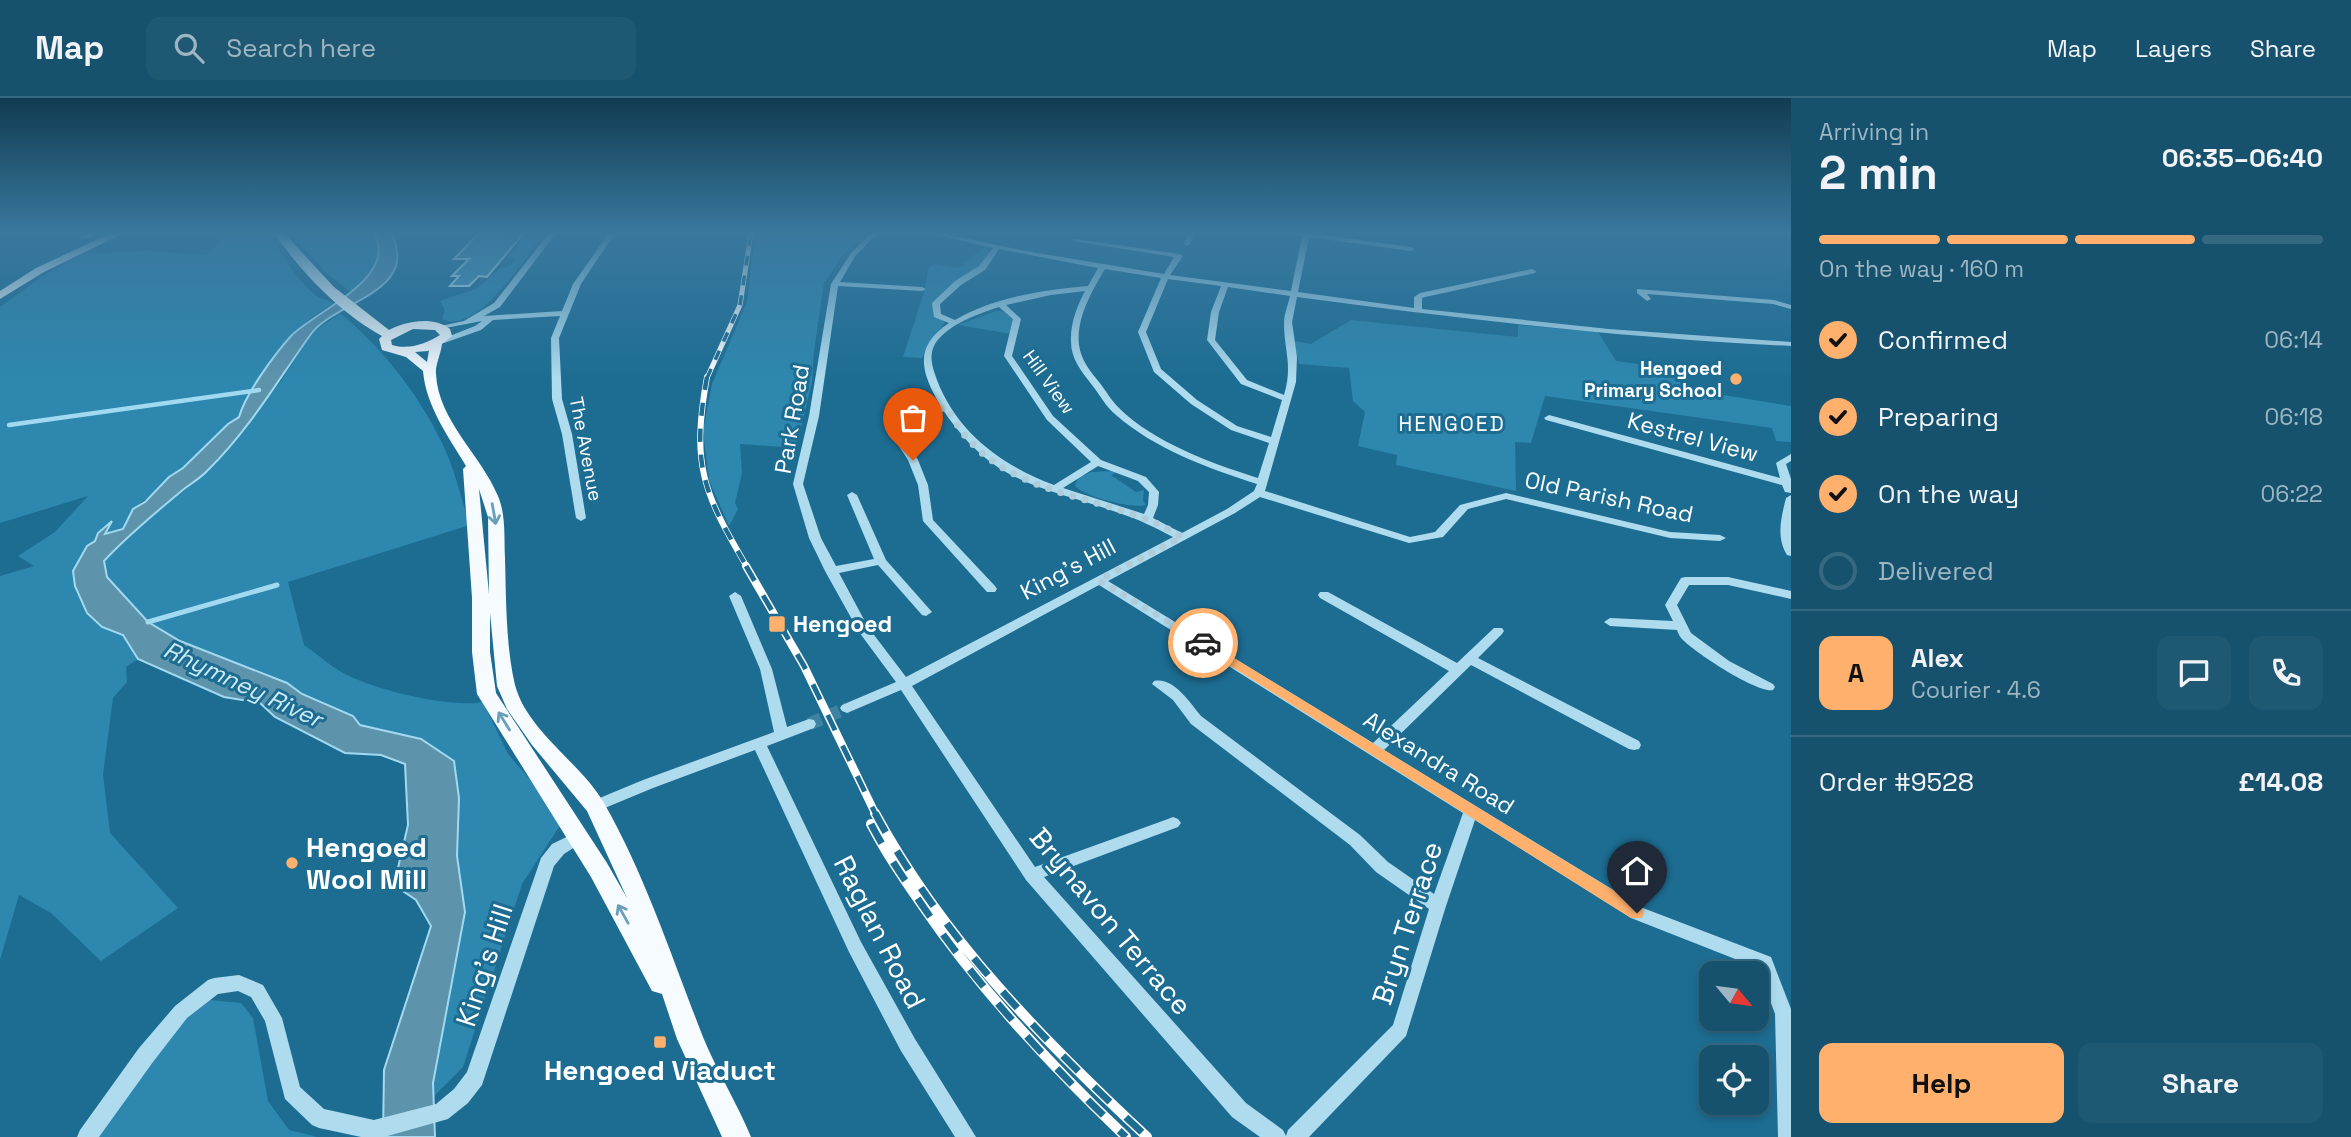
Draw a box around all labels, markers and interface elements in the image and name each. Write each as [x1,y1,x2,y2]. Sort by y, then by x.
search box [146,17,636,80]
text: Map [35,27,104,69]
icon: search [170,29,208,67]
text: Search here [226,31,376,65]
text: Map [2047,33,2097,64]
text: Layers [2135,33,2212,64]
text: Share [2250,33,2316,64]
text: Arriving in [1819,117,1929,147]
text: 06:35–06:40 [2162,141,2323,175]
text: 2 min [1819,144,1938,202]
text: On the way · 160 m [1819,254,2024,284]
icon: check [1819,321,1857,359]
text: Confirmed [1878,323,2008,357]
text: 06:14 [2264,325,2323,355]
street label: Hill View [1017,345,1081,419]
place label: Hengoed Primary School [1584,356,1722,403]
street label: Park Road [768,362,816,476]
marker: Hengoed Primary School [1728,371,1744,387]
pin [883,388,943,460]
street label: The Avenue [564,395,608,503]
icon: check [1819,398,1857,436]
icon: bag [894,399,932,437]
text: Preparing [1878,400,1999,434]
text: 06:18 [2264,402,2323,432]
street label: Kestrel View [1624,405,1762,469]
district label: HENGOED [1398,410,1506,437]
street label: Old Parish Road [1522,465,1696,529]
icon: check [1819,475,1857,513]
text: On the way [1878,477,2019,511]
text: 06:22 [2261,479,2323,509]
one-way arrow [487,502,501,525]
street label: King's Hill [1015,531,1121,607]
text: Delivered [1878,554,1994,588]
courier [1168,608,1238,678]
place label: Hengoed [793,609,892,639]
marker: Hengoed [767,614,787,634]
icon: car [1184,624,1222,662]
water label: Rhymney River [159,634,330,736]
button: chat [2157,636,2231,710]
button: phone [2249,636,2323,710]
text: Alex [1911,641,1964,675]
text: A [1848,656,1864,690]
text: Courier · 4.6 [1911,675,2041,705]
street label: Alexandra Road [1358,705,1520,821]
one-way arrow [497,711,511,731]
text: Order #9528 [1819,765,1974,799]
text: £14.08 [2238,765,2323,799]
street label: Brynavon Terrace [1022,820,1200,1022]
place label: Hengoed Wool Mill [306,829,427,897]
street label: Bryn Terrace [1364,837,1450,1009]
pin [1607,841,1667,913]
street label: Raglan Road [826,849,934,1015]
icon: home [1618,852,1656,890]
marker: Hengoed Wool Mill [284,855,300,871]
street label: King's Hill [447,899,521,1031]
one-way arrow [616,905,630,925]
north arrow [1699,961,1769,1031]
map controls [1699,961,1769,1115]
marker: Hengoed Viaduct [652,1034,668,1050]
button: Help [1819,1043,2064,1123]
button: Share [2078,1043,2323,1123]
button: locate [1699,1045,1769,1115]
place label: Hengoed Viaduct [544,1052,776,1088]

